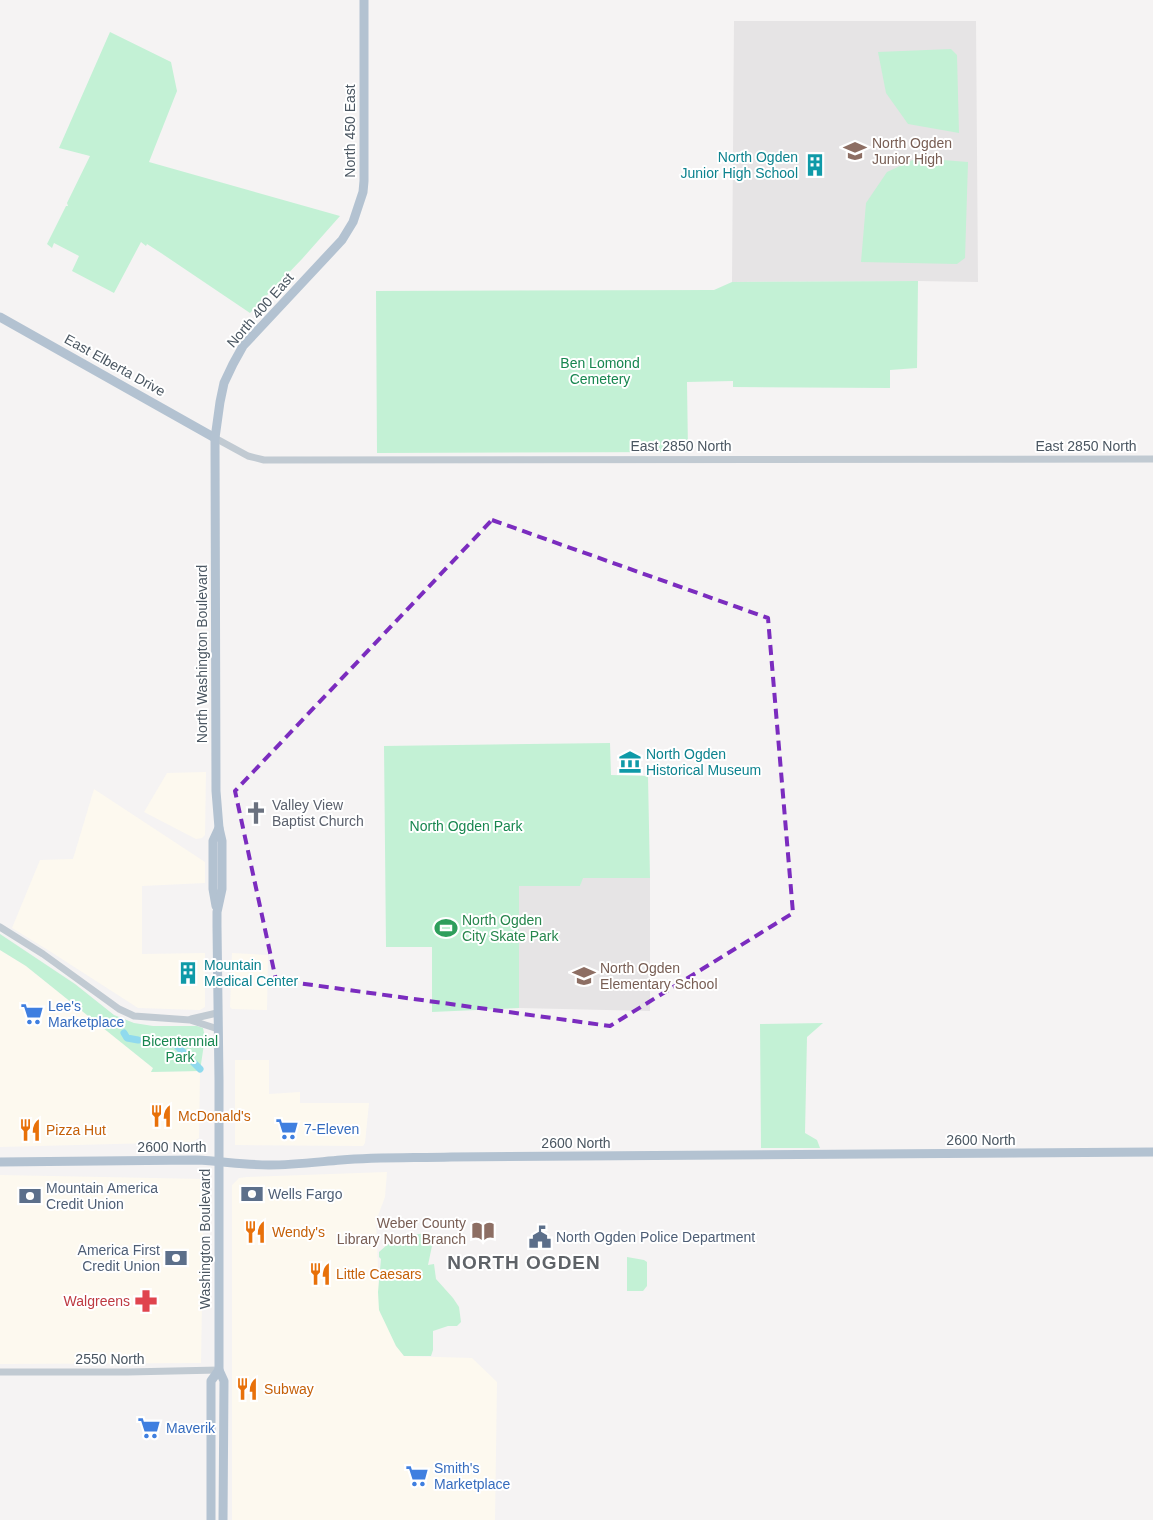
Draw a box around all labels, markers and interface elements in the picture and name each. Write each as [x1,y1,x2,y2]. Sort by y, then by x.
street label: North 450 East [342,84,358,178]
place label: North Ogden Junior High [872,135,952,167]
school or university icon: North Ogden Junior High [842,138,868,164]
place label: North Ogden Junior High School [680,149,798,181]
building icon: North Ogden Junior High School [802,152,828,178]
street label: North 400 East [223,269,297,350]
street label: East Elberta Drive [62,331,168,399]
park label: Ben Lomond Cemetery [560,355,640,387]
street label: East 2850 North [630,438,732,454]
street label: East 2850 North [1035,438,1137,454]
street label: North Washington Boulevard [194,565,210,743]
place label: North Ogden Historical Museum [646,746,761,778]
museum icon: North Ogden Historical Museum [617,749,643,775]
place label: Valley View Baptist Church [272,797,364,829]
church icon: Valley View Baptist Church [243,800,269,826]
park label: North Ogden Park [410,818,523,834]
place label: North Ogden City Skate Park [462,912,559,944]
sports icon: North Ogden City Skate Park [433,915,459,941]
place label: Mountain Medical Center [204,957,298,989]
building icon: Mountain Medical Center [175,960,201,986]
place label: North Ogden Elementary School [600,960,718,992]
school or university icon: North Ogden Elementary School [571,963,597,989]
place label: Lee's Marketplace [48,998,124,1030]
supermarket icon: Lee's Marketplace [19,1001,45,1027]
park label: Bicentennial Park [142,1033,218,1065]
restaurant icon: McDonald's [148,1103,174,1129]
place label: McDonald's [178,1108,251,1124]
supermarket icon: 7-Eleven [274,1116,300,1142]
restaurant icon: Pizza Hut [17,1117,43,1143]
place label: 7-Eleven [304,1121,359,1137]
place label: Pizza Hut [46,1122,106,1138]
street label: 2600 North [946,1132,1016,1148]
street label: 2600 North [541,1135,611,1151]
street label: 2600 North [137,1139,207,1155]
street label: Washington Boulevard [197,1169,213,1309]
place label: Mountain America Credit Union [46,1180,158,1212]
bank icon: Wells Fargo [239,1181,265,1207]
bank icon: Mountain America Credit Union [17,1183,43,1209]
place label: Wells Fargo [268,1186,343,1202]
place label: Weber County Library North Branch [337,1215,466,1247]
library icon: Weber County Library North Branch [470,1218,496,1244]
restaurant icon: Wendy's [242,1219,268,1245]
place label: Wendy's [272,1224,325,1240]
public building icon: North Ogden Police Department [527,1224,553,1250]
place label: North Ogden Police Department [556,1229,755,1245]
place label: America First Credit Union [78,1242,160,1274]
bank icon: America First Credit Union [163,1245,189,1271]
district label: NORTH OGDEN [447,1252,601,1273]
restaurant icon: Little Caesars [307,1261,333,1287]
place label: Little Caesars [336,1266,422,1282]
pharmacy icon: Walgreens [133,1288,159,1314]
place label: Walgreens [64,1293,130,1309]
street label: 2550 North [75,1351,145,1367]
restaurant icon: Subway [234,1376,260,1402]
place label: Subway [264,1381,314,1397]
supermarket icon: Maverik [136,1415,162,1441]
place label: Maverik [166,1420,216,1436]
place label: Smith's Marketplace [434,1460,510,1492]
supermarket icon: Smith's Marketplace [404,1463,430,1489]

